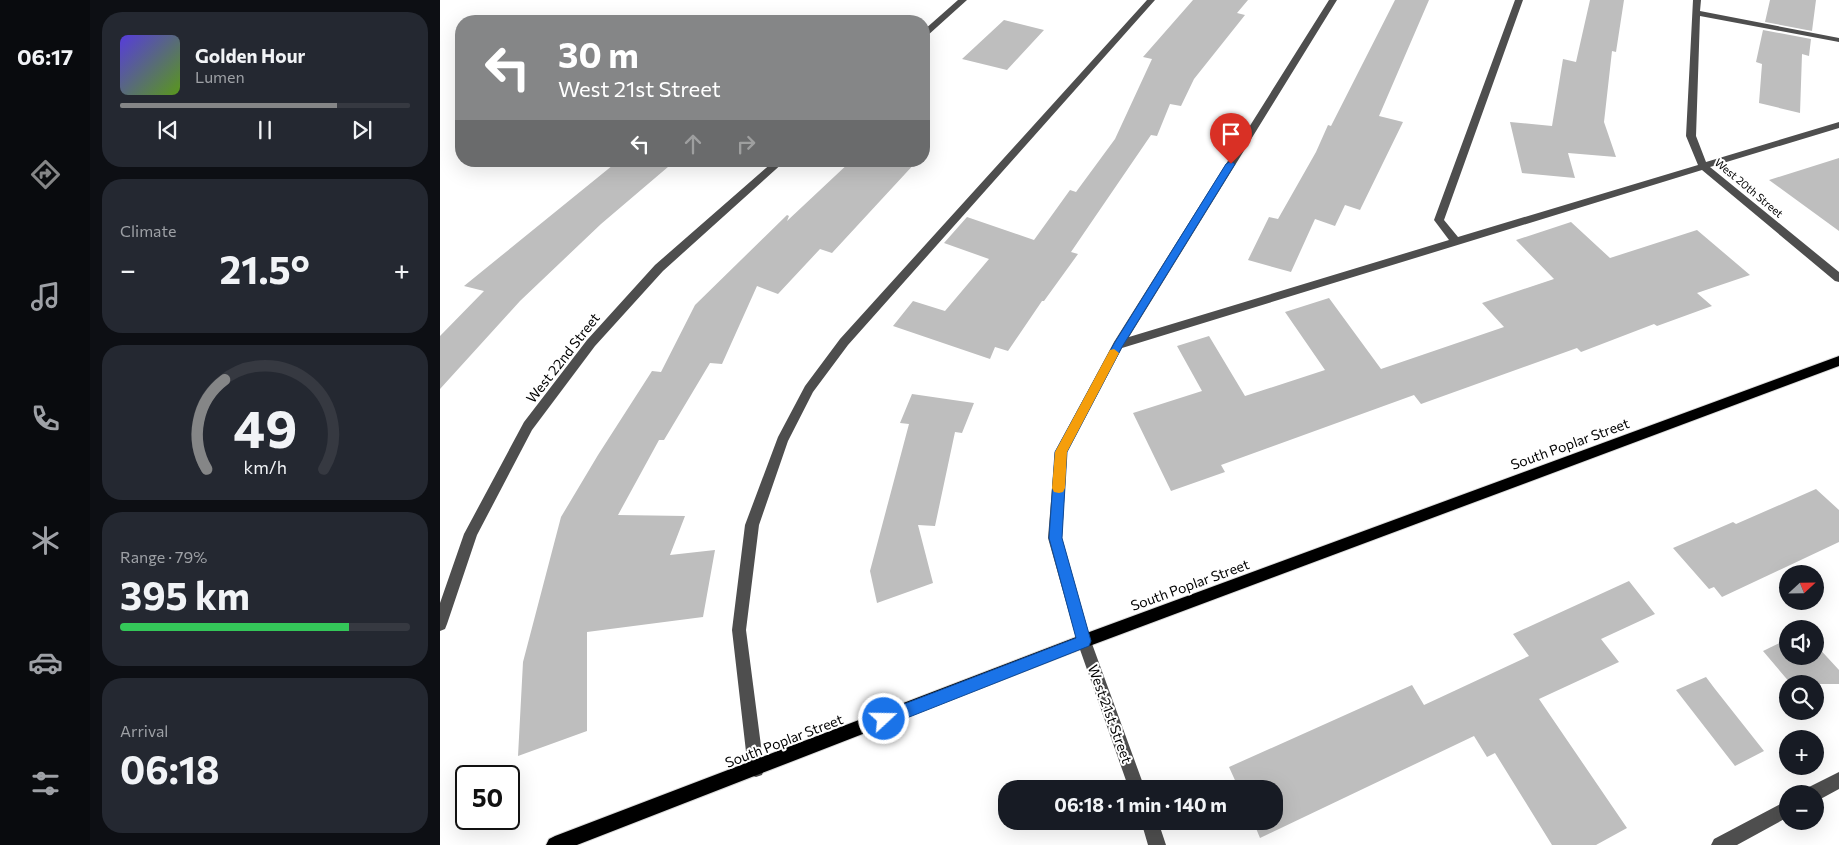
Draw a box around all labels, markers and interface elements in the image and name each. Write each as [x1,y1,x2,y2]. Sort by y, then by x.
text: 30 m [558,32,639,75]
icon: left [475,35,540,100]
text: 06:17 [17,43,73,70]
text: Golden Hour [195,44,305,67]
text: Lumen [195,67,245,86]
text: West 21st Street [558,75,721,102]
pin [1210,113,1252,164]
icon: previous [154,116,182,144]
icon: pause [251,116,279,144]
icon: next [348,116,376,144]
icon: arrive [1217,120,1245,148]
icon: left [626,130,654,158]
icon: ahead [679,130,707,158]
icon: right [732,130,760,158]
street label: West 20th Street [1713,155,1786,220]
icon: directions [28,157,63,192]
text: Climate [120,221,176,240]
text: 21.5° [220,245,310,292]
text: − [120,252,136,286]
text: + [394,252,410,286]
icon: music [28,279,63,314]
street label: West 22nd Street [522,309,603,406]
text: 49 [233,395,297,459]
icon: phone [28,401,63,436]
street label: South Poplar Street [1508,414,1632,473]
text: km/h [243,456,287,478]
icon: climate [28,523,63,558]
text: Range · 79% [120,547,207,566]
street label: South Poplar Street [1128,555,1252,614]
north arrow [1779,565,1824,610]
map controls [1779,565,1824,830]
text: 395 km [120,571,250,618]
button: sound [1779,620,1824,665]
icon: car [28,645,63,680]
street label: West 21st Street [1085,662,1136,766]
button: search [1779,675,1824,720]
position arrow [857,692,909,744]
street label: South Poplar Street [723,710,845,771]
text: Arrival [120,721,168,740]
button: + [1779,730,1824,775]
text: 06:18 [120,745,219,792]
speed limit sign: 50 [455,765,520,830]
icon: filters [28,766,63,801]
button: − [1779,785,1824,830]
text: 06:18 · 1 min · 140 m [1054,793,1227,816]

